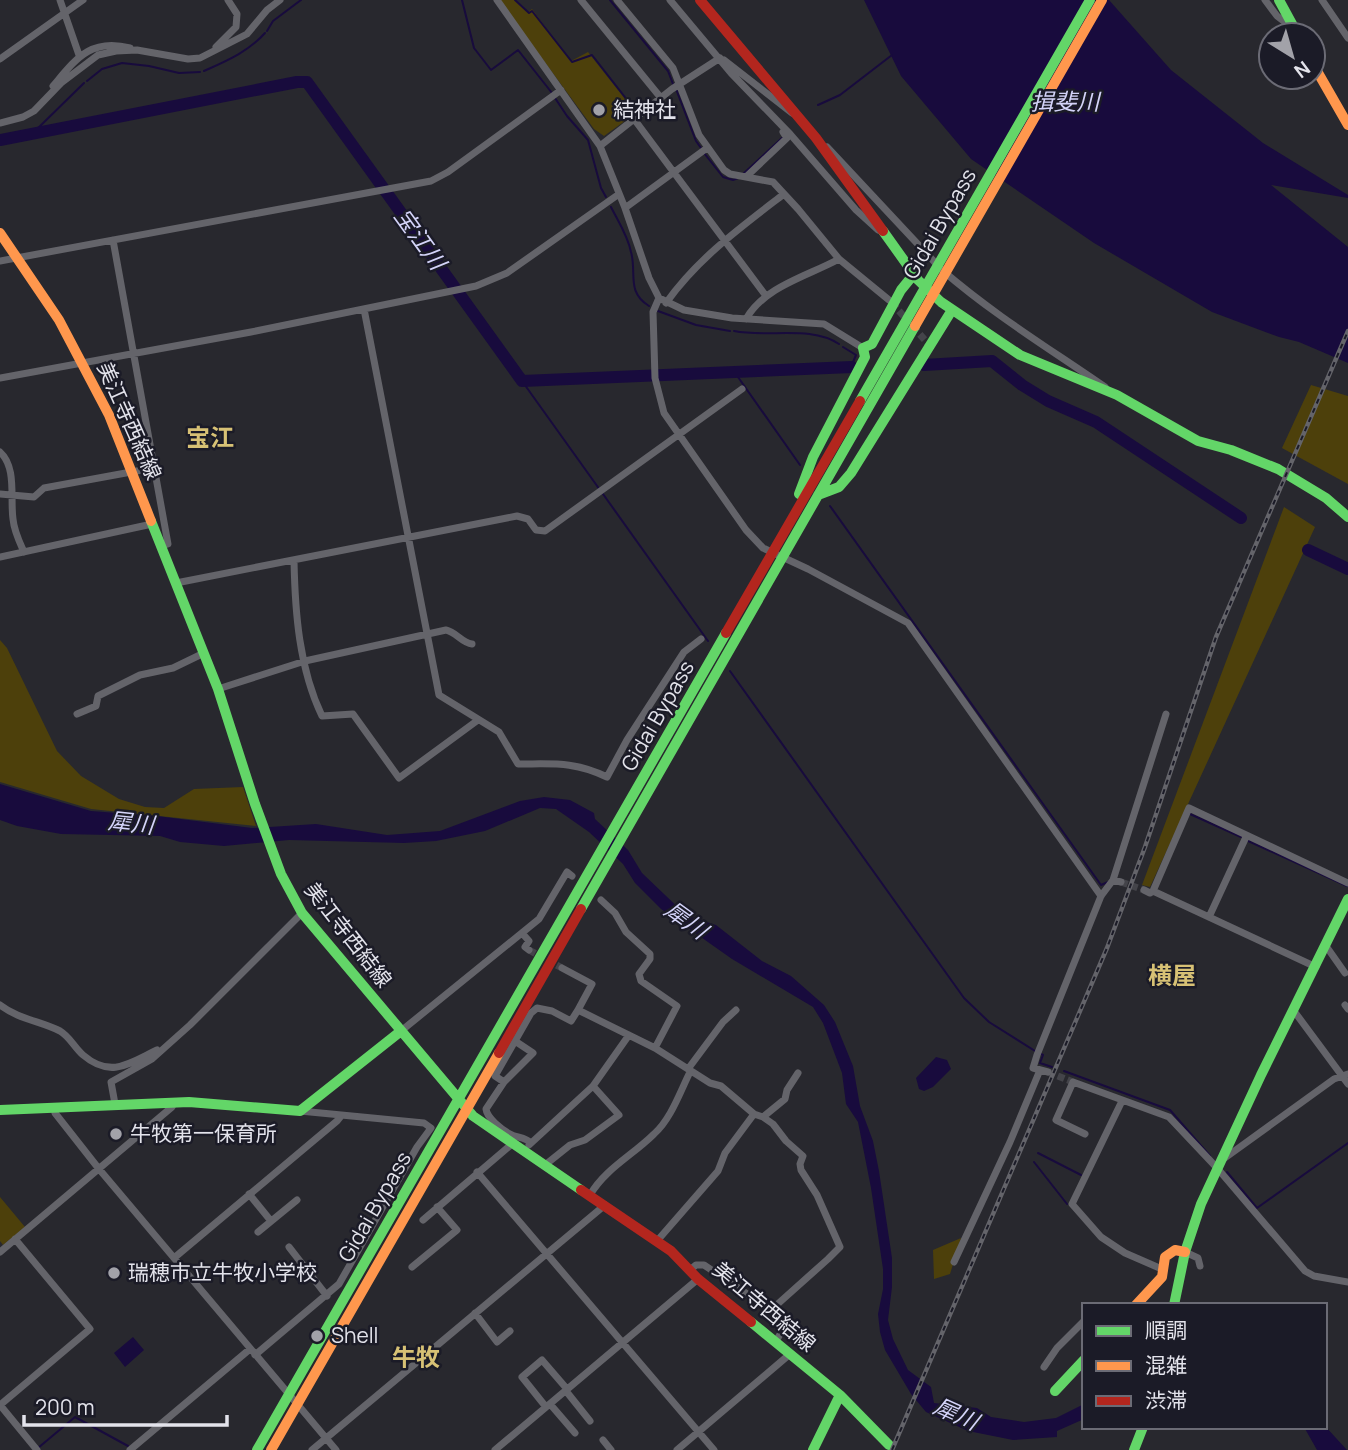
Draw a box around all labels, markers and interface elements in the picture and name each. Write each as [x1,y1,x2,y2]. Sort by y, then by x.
north arrow [1257,21,1327,91]
text: N [1289,55,1316,84]
water label: 揖斐川 [1031,85,1103,117]
place label: 結神社 [613,95,676,123]
marker: 結神社 [591,102,607,118]
street label: Gidai Bypass [896,163,982,284]
water label: 宝江川 [388,201,456,278]
street label: 美江寺西結線 [91,357,168,484]
district label: 宝江 [186,420,234,453]
street label: Gidai Bypass [614,655,700,776]
water label: 犀川 [107,804,159,841]
street label: 美江寺西結線 [299,876,399,993]
water label: 犀川 [659,893,717,947]
district label: 横屋 [1148,958,1196,991]
place label: 牛牧第一保育所 [130,1119,277,1147]
marker: 牛牧第一保育所 [108,1126,124,1142]
street label: Gidai Bypass [331,1146,417,1267]
street label: 美江寺西結線 [707,1255,822,1357]
place label: 瑞穂市立牛牧小学校 [128,1258,317,1286]
marker: 瑞穂市立牛牧小学校 [106,1265,122,1281]
legend [1082,1303,1327,1429]
text: 順調 [1145,1316,1187,1344]
place label: Shell [331,1321,379,1349]
marker: Shell [309,1328,325,1344]
district label: 牛牧 [392,1340,440,1373]
text: 混雑 [1145,1351,1187,1379]
scale bar [24,1384,228,1428]
text: 渋滞 [1145,1386,1187,1414]
water label: 犀川 [929,1389,987,1438]
text: 200 m [35,1393,95,1421]

